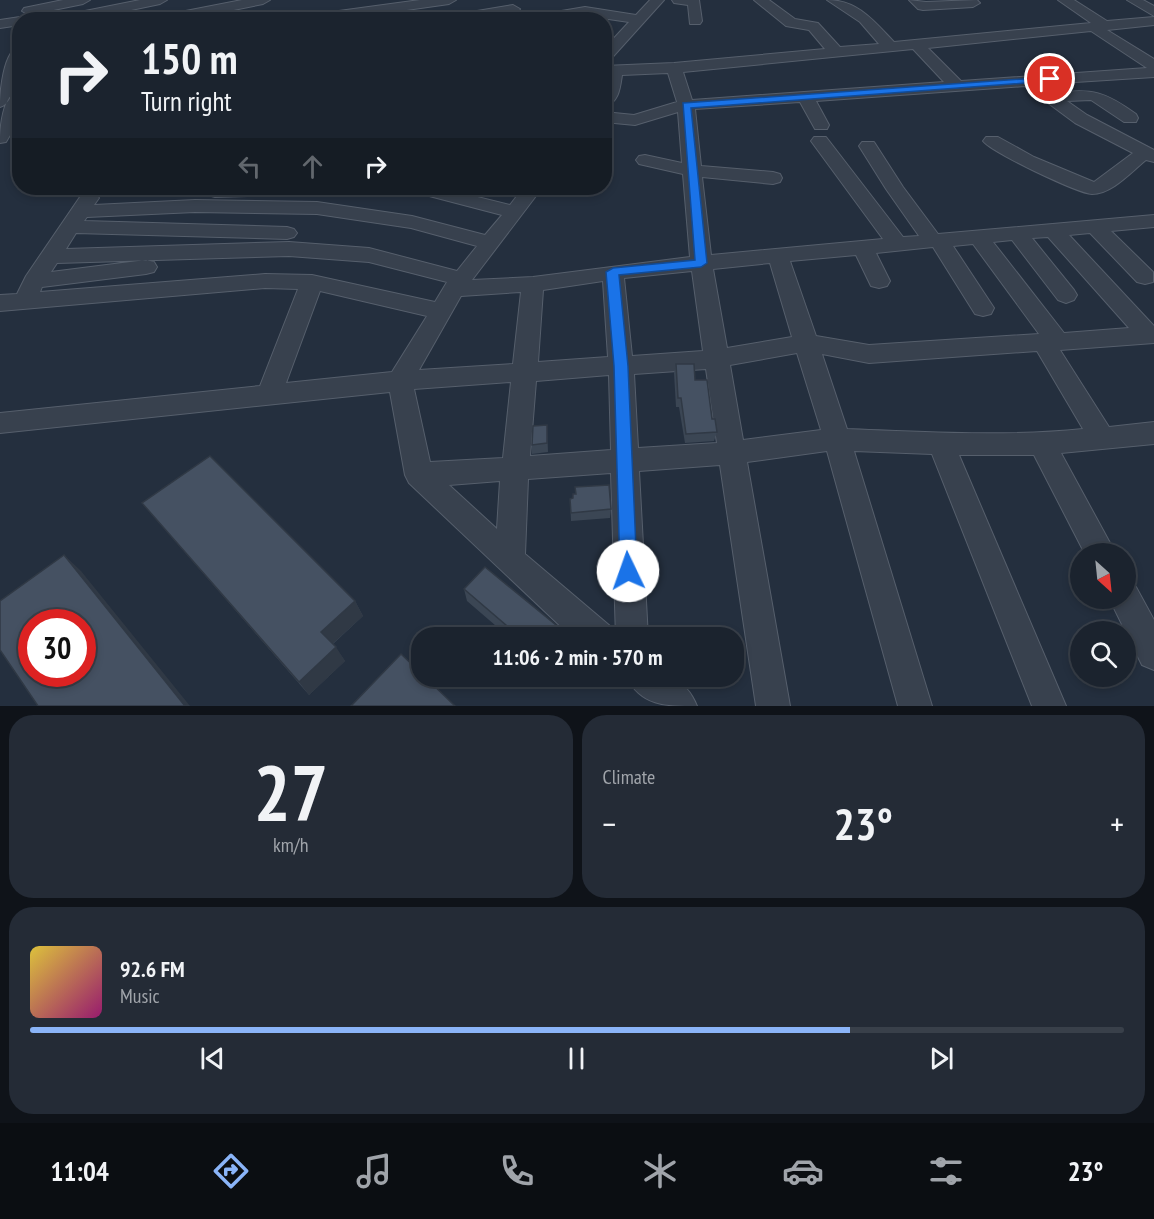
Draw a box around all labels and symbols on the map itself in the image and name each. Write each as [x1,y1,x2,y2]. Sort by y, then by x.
pin [1024,53,1075,104]
position arrow [596,539,660,603]
north arrow [1070,543,1136,609]
speed limit sign: 30 [18,609,96,687]

